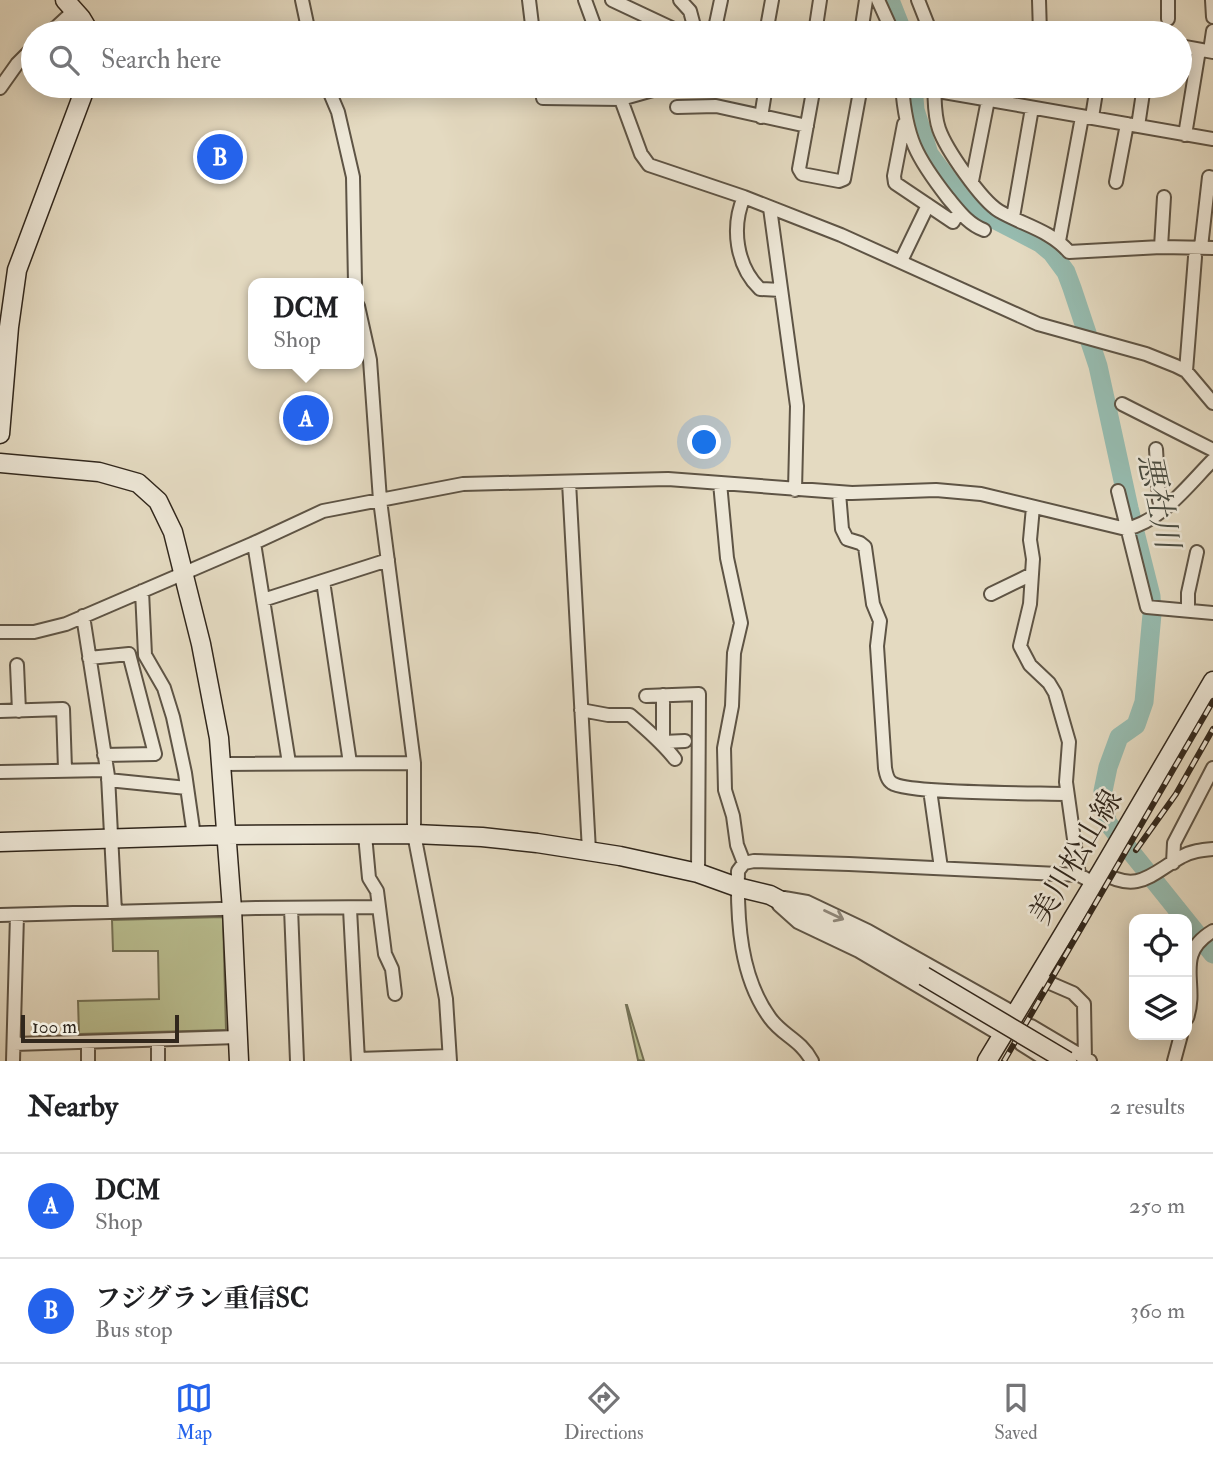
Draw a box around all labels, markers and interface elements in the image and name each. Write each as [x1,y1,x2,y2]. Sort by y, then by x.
search box [21,21,1192,98]
icon: search [45,41,83,79]
text: Search here [101,44,221,76]
pin: B [197,131,243,183]
popup [248,278,364,369]
text: DCM [273,293,339,325]
text: Shop [273,325,321,354]
pin: A [283,392,329,444]
your location [687,425,721,459]
water label: 悪社川 [1128,450,1188,555]
street label: 美川松山線 [1022,783,1130,931]
one-way arrow [823,909,844,922]
map controls [1129,914,1192,1040]
button: locate [1129,914,1192,977]
button: layers [1129,977,1192,1040]
scale bar [21,1012,178,1044]
text: 100 m [32,1015,77,1039]
text: Nearby [28,1088,118,1125]
text: 2 results [1110,1092,1185,1121]
text: DCM [95,1175,160,1207]
text: A [44,1191,58,1220]
text: 250 m [1129,1191,1185,1220]
text: Shop [95,1207,143,1236]
text: フジグラン重信SC [95,1283,309,1315]
text: B [43,1296,59,1325]
text: 360 m [1130,1296,1185,1325]
text: Bus stop [95,1315,173,1344]
tab: Map [175,1379,213,1445]
tab: Directions [564,1379,644,1445]
tab: Saved [994,1379,1038,1445]

